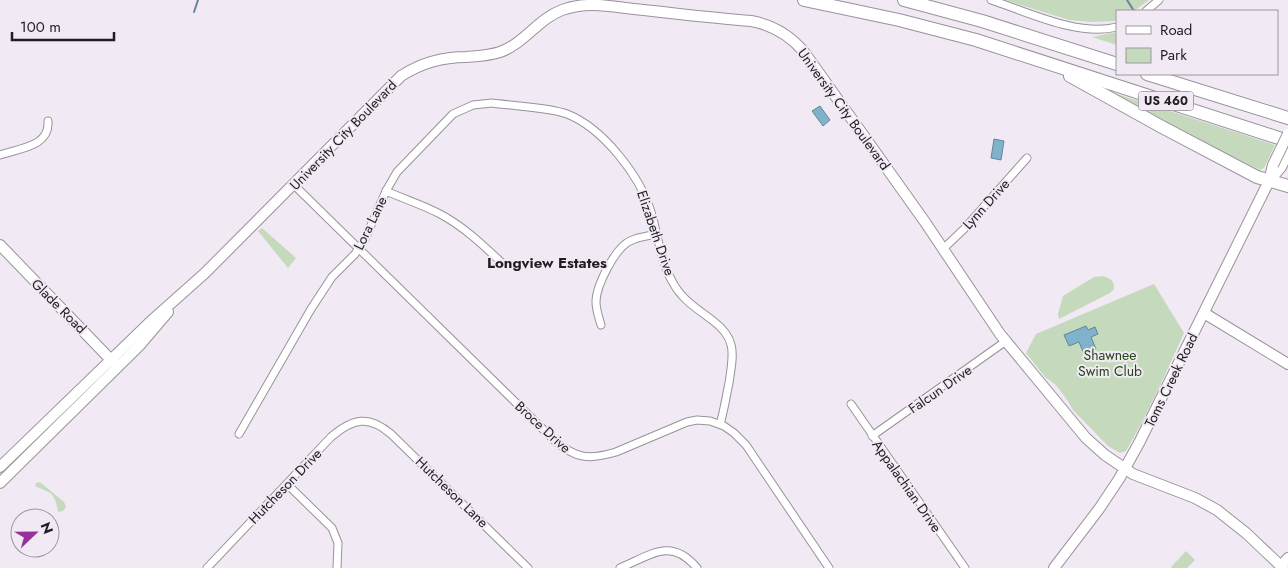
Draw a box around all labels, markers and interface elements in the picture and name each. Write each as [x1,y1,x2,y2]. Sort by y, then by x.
scale bar [12,10,115,42]
legend [1116,10,1278,75]
text: 100 m [20,16,61,38]
text: Road [1160,19,1192,41]
street label: University City Boulevard [793,44,895,174]
text: Park [1160,44,1187,66]
street label: University City Boulevard [285,75,401,195]
road number: US 460 [1138,92,1194,110]
street label: Lynn Drive [958,174,1014,234]
street label: Elizabeth Drive [632,188,680,278]
street label: Lora Lane [348,193,392,253]
district label: Longview Estates [487,252,607,274]
street label: Glade Road [27,274,91,338]
street label: Toms Creek Road [1140,329,1202,431]
park label: Shawnee Swim Club [1078,345,1142,381]
street label: Falcun Drive [904,360,976,418]
street label: Broce Drive [511,396,575,458]
street label: Appalachian Drive [868,436,946,536]
street label: Hutcheson Drive [244,444,326,528]
street label: Hutcheson Lane [411,452,493,532]
north arrow [10,508,60,558]
text: N [36,519,58,537]

